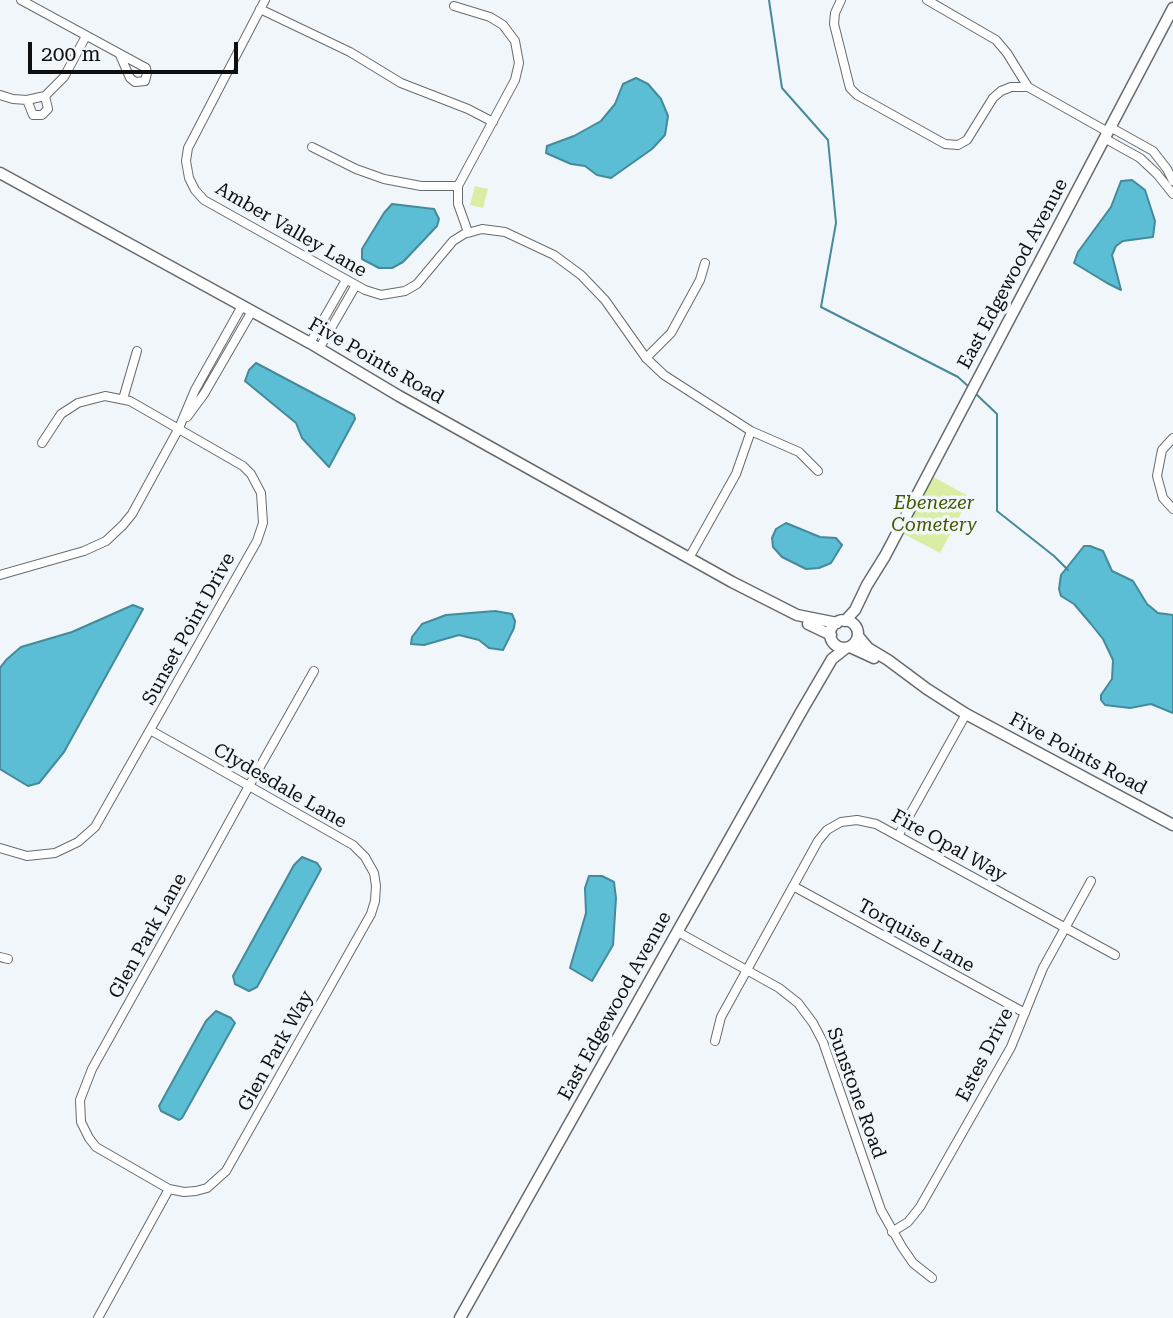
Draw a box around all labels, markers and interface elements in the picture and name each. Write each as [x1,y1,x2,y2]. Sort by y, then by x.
scale bar [32,28,242,72]
text: 200 m [41,42,101,66]
street label: East Edgewood Avenue [953,175,1073,373]
street label: Amber Valley Lane [211,177,371,283]
street label: Five Points Road [304,313,448,409]
park label: Ebenezer Cometery [891,492,977,536]
street label: Sunset Point Drive [138,549,240,709]
street label: Five Points Road [1005,708,1151,800]
street label: Clydesdale Lane [209,739,351,833]
street label: Fire Opal Way [887,805,1011,887]
street label: Glen Park Lane [104,869,192,1003]
street label: Torquise Lane [854,895,978,977]
street label: East Edgewood Avenue [554,908,676,1104]
street label: Glen Park Way [233,987,319,1115]
street label: Estes Drive [952,1004,1018,1106]
street label: Sunstone Road [822,1024,890,1162]

